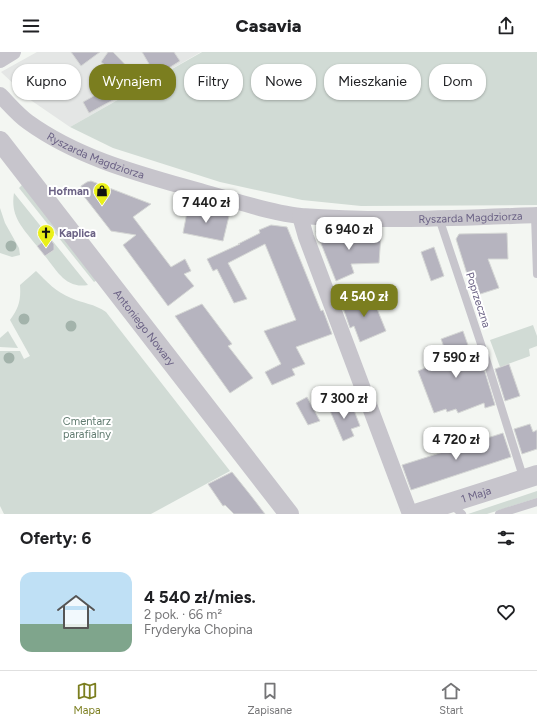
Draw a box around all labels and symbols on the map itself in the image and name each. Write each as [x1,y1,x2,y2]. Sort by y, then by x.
street label: Ryszarda Magdziorza [45,129,146,181]
shop icon: Hofman [92,181,112,206]
place label: Hofman [48,185,89,198]
pin: 7 440 zł [165,190,247,224]
street label: Ryszarda Magdziorza [418,209,523,225]
pin: 6 940 zł [308,217,390,251]
church icon: Kaplica [36,223,56,248]
place label: Kaplica [59,227,96,240]
street label: Poprzeczna [463,271,493,329]
pin: 4 540 zł [323,284,405,318]
street label: Antoniego Nowary [111,287,178,368]
pin: 7 590 zł [415,345,497,379]
pin: 7 300 zł [303,386,385,420]
park label: Cmentarz parafialny [63,415,111,441]
pin: 4 720 zł [415,427,497,461]
street label: 1 Maja [459,484,493,505]

